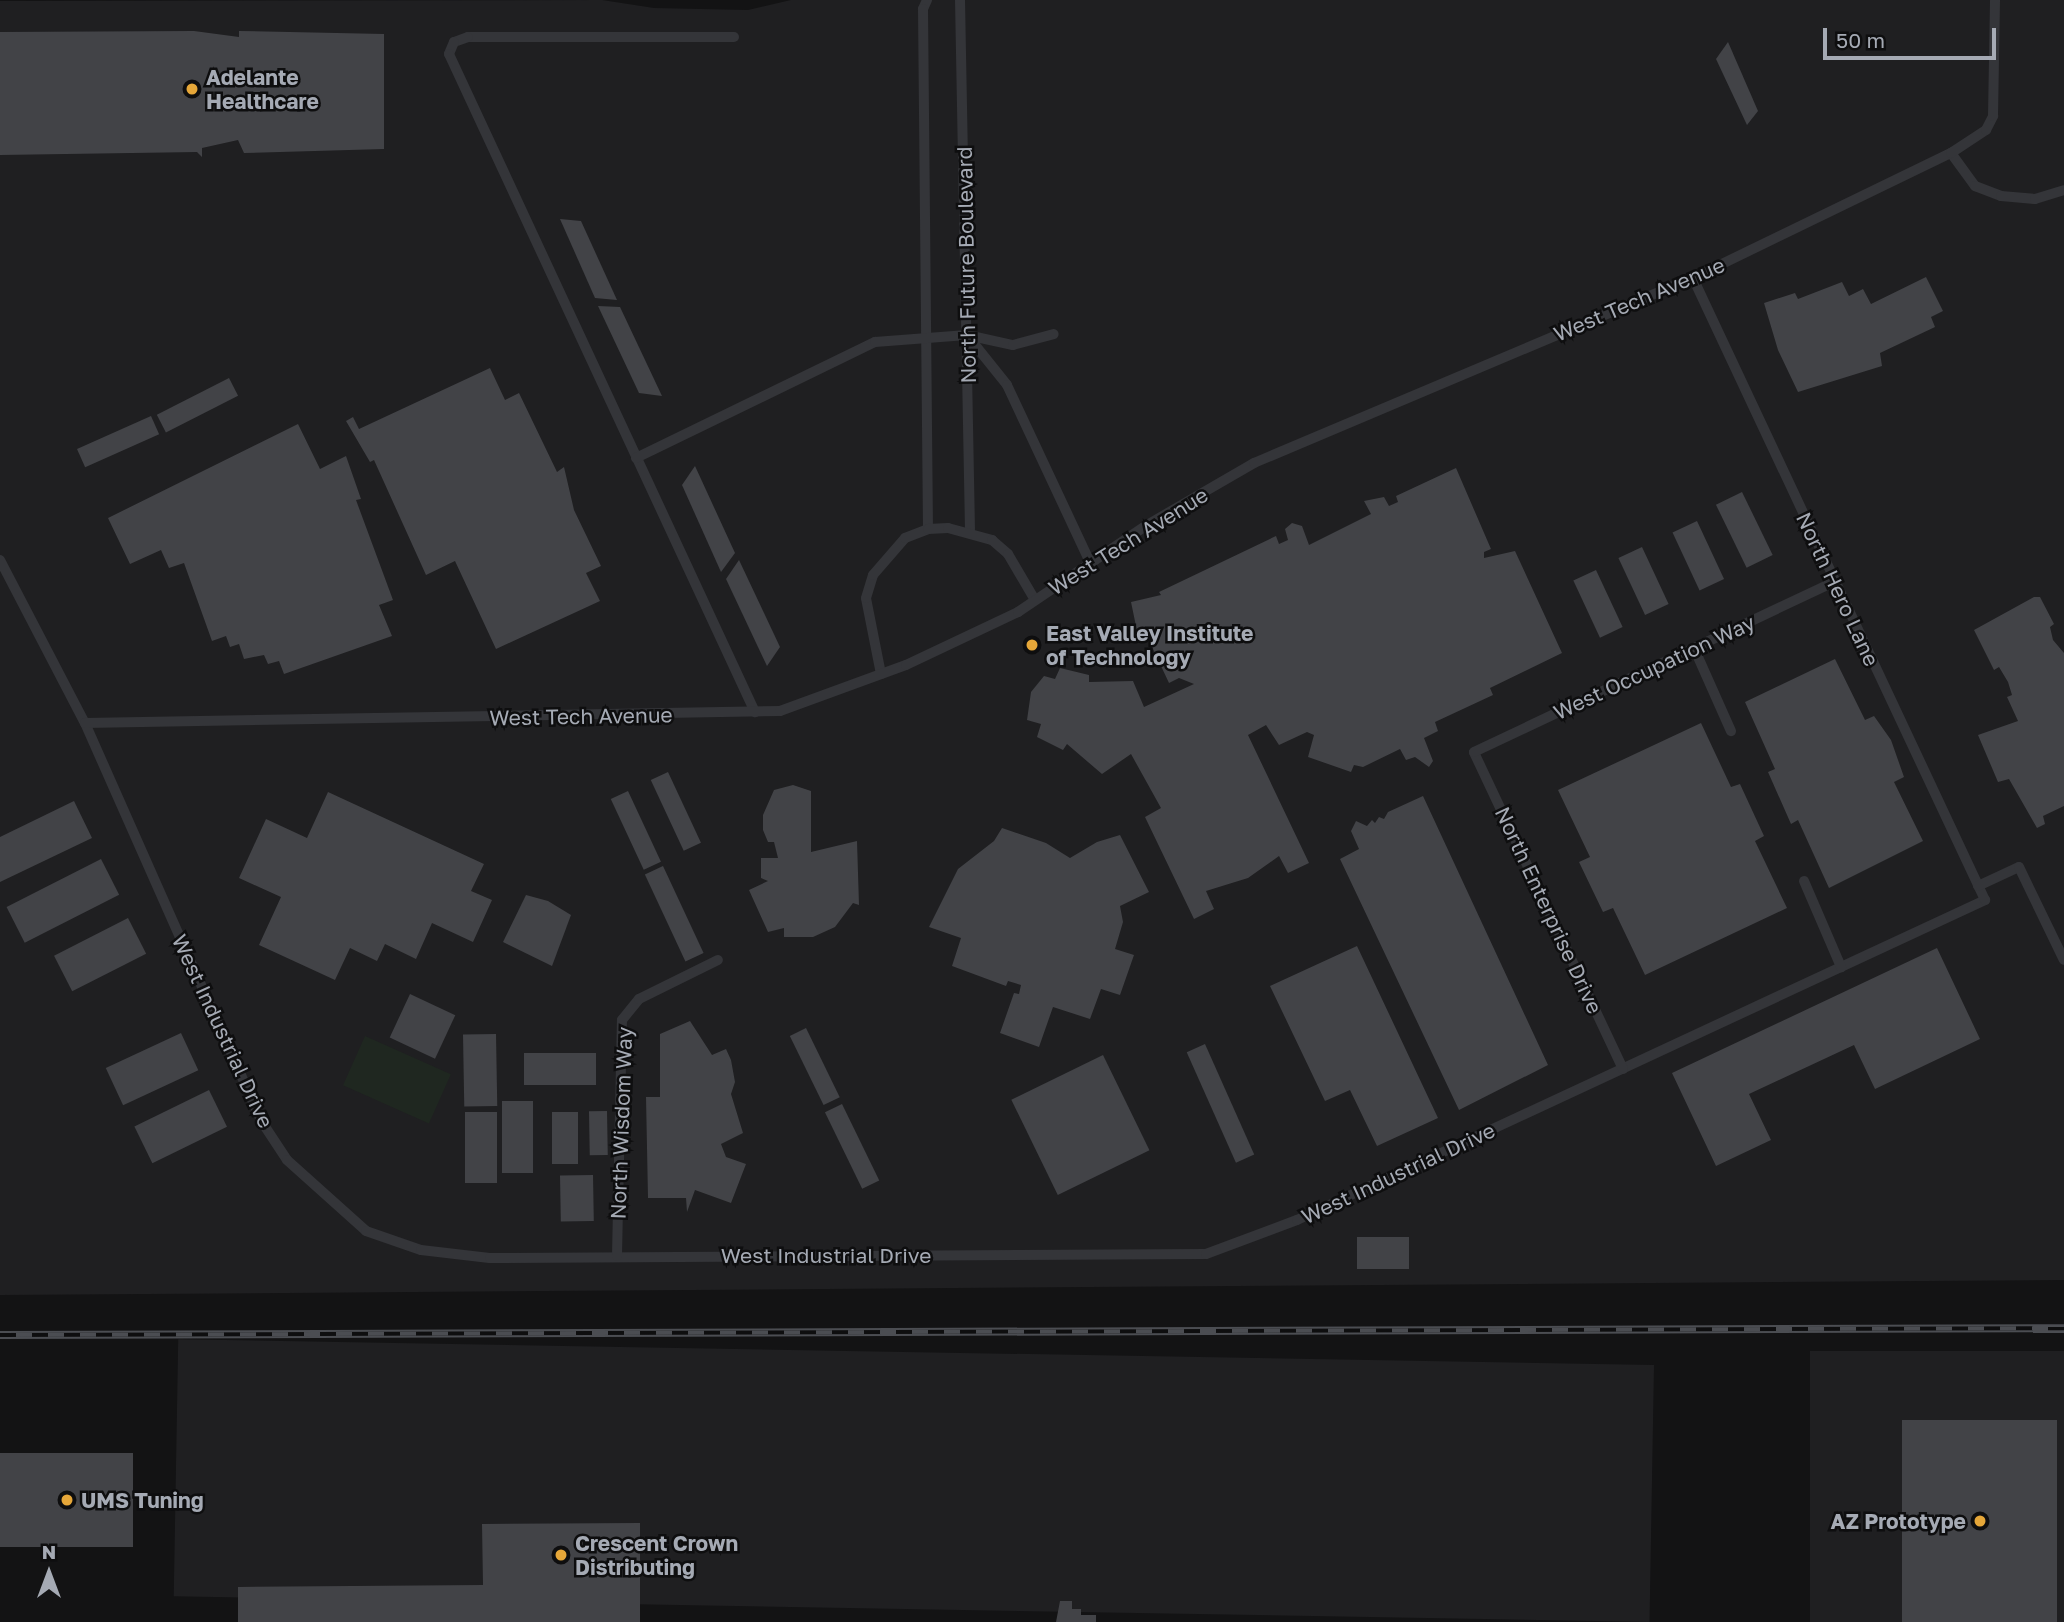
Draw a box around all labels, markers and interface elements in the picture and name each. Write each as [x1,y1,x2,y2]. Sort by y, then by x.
scale bar [1826,14,1999,58]
text: 50 m [1836,27,1885,53]
place label: Adelante Healthcare [206,64,319,114]
marker: Adelante Healthcare [184,81,200,97]
street label: North Future Boulevard [951,146,981,384]
street label: West Tech Avenue [1550,252,1728,346]
street label: West Tech Avenue [1044,482,1212,600]
street label: North Hero Lane [1791,508,1885,670]
street label: West Occupation Way [1549,609,1759,725]
place label: East Valley Institute of Technology [1046,620,1253,670]
marker: East Valley Institute of Technology [1024,637,1040,653]
street label: West Tech Avenue [489,702,673,730]
street label: North Enterprise Drive [1490,803,1608,1017]
street label: West Industrial Drive [167,930,279,1132]
street label: North Wisdom Way [605,1026,637,1220]
street label: West Industrial Drive [1297,1117,1499,1229]
street label: West Industrial Drive [721,1242,931,1268]
place label: UMS Tuning [81,1487,204,1513]
marker: UMS Tuning [59,1492,75,1508]
place label: AZ Prototype [1831,1508,1966,1534]
marker: AZ Prototype [1972,1513,1988,1529]
place label: Crescent Crown Distributing [575,1530,738,1580]
north arrow [14,1538,84,1608]
text: N [42,1540,56,1563]
marker: Crescent Crown Distributing [553,1547,569,1563]

